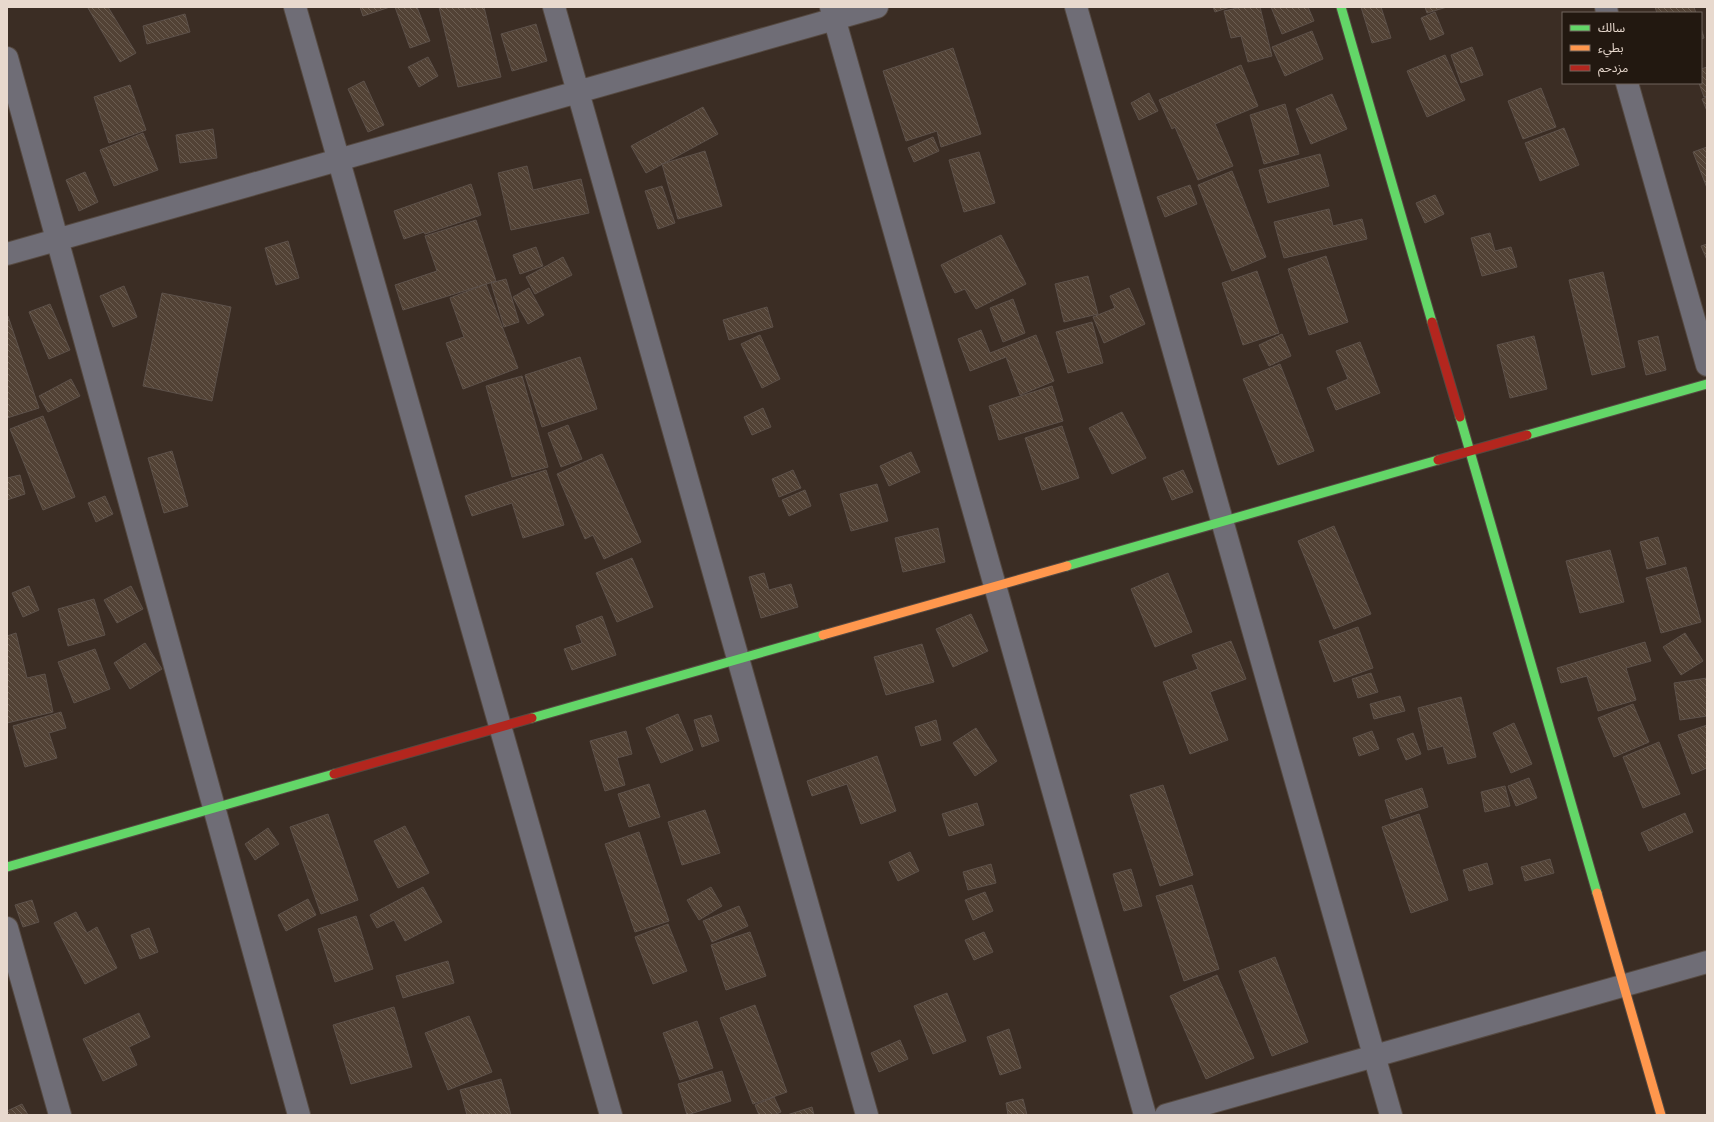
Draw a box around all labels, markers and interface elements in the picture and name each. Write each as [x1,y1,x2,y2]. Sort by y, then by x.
legend [1562,12,1702,84]
text: سالك [1598,20,1625,34]
text: بطيء [1598,40,1624,58]
text: مزدحم [1598,60,1628,77]

